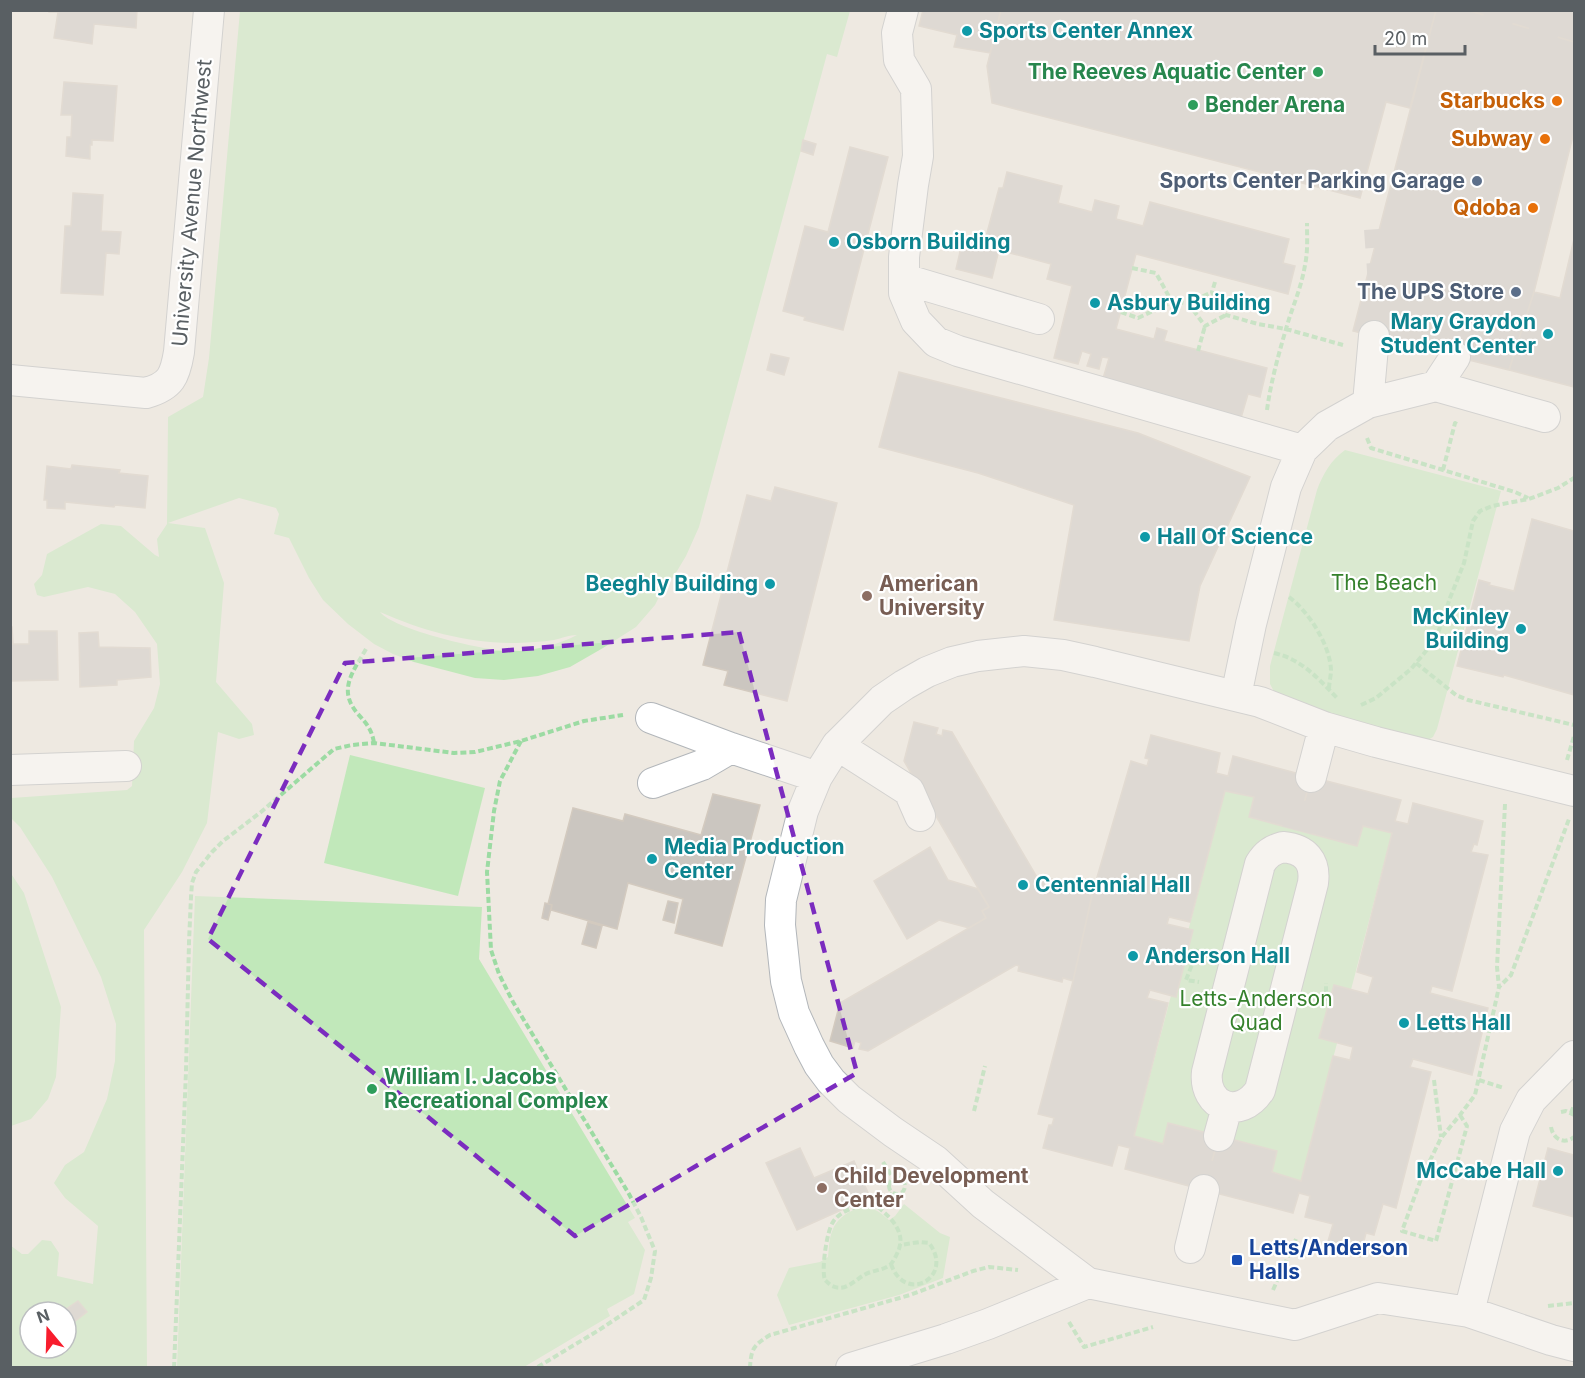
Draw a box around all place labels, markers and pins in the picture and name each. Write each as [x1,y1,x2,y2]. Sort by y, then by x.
place label: Sports Center Annex [979,18,1193,43]
marker: Sports Center Annex [960,24,974,38]
place label: The Reeves Aquatic Center [1028,59,1306,84]
marker: The Reeves Aquatic Center [1311,65,1325,79]
place label: Starbucks [1440,88,1545,113]
place label: Bender Arena [1205,92,1345,117]
marker: Starbucks [1550,94,1564,108]
marker: Bender Arena [1186,98,1200,112]
place label: Subway [1451,126,1533,151]
marker: Subway [1538,132,1552,146]
place label: Sports Center Parking Garage [1159,168,1465,193]
marker: Sports Center Parking Garage [1470,174,1484,188]
place label: Qdoba [1453,195,1521,220]
marker: Qdoba [1526,201,1540,215]
place label: Osborn Building [846,229,1010,254]
marker: Osborn Building [827,235,841,249]
place label: The UPS Store [1357,279,1504,304]
marker: The UPS Store [1509,285,1523,299]
place label: Asbury Building [1107,290,1271,315]
marker: Asbury Building [1088,296,1102,310]
place label: Mary Graydon Student Center [1380,309,1536,358]
marker: Mary Graydon Student Center [1541,327,1555,341]
place label: Hall Of Science [1157,524,1313,549]
marker: Hall Of Science [1138,530,1152,544]
place label: Beeghly Building [586,571,758,596]
place label: American University [879,571,985,620]
marker: Beeghly Building [763,577,777,591]
marker: American University [860,589,874,603]
place label: McKinley Building [1413,604,1509,653]
marker: McKinley Building [1514,622,1528,636]
place label: Media Production Center [664,834,845,883]
marker: Media Production Center [645,852,659,866]
place label: Centennial Hall [1035,872,1190,897]
marker: Centennial Hall [1016,878,1030,892]
place label: Anderson Hall [1145,943,1290,968]
marker: Anderson Hall [1126,949,1140,963]
place label: Letts Hall [1416,1010,1511,1035]
marker: Letts Hall [1397,1016,1411,1030]
place label: William I. Jacobs Recreational Complex [384,1064,608,1113]
marker: William I. Jacobs Recreational Complex [365,1082,379,1096]
place label: McCabe Hall [1416,1158,1546,1183]
place label: Child Development Center [834,1163,1029,1212]
marker: McCabe Hall [1551,1164,1565,1178]
marker: Child Development Center [815,1181,829,1195]
place label: Letts/Anderson Halls [1249,1235,1408,1284]
marker: Letts/Anderson Halls [1230,1253,1244,1267]

